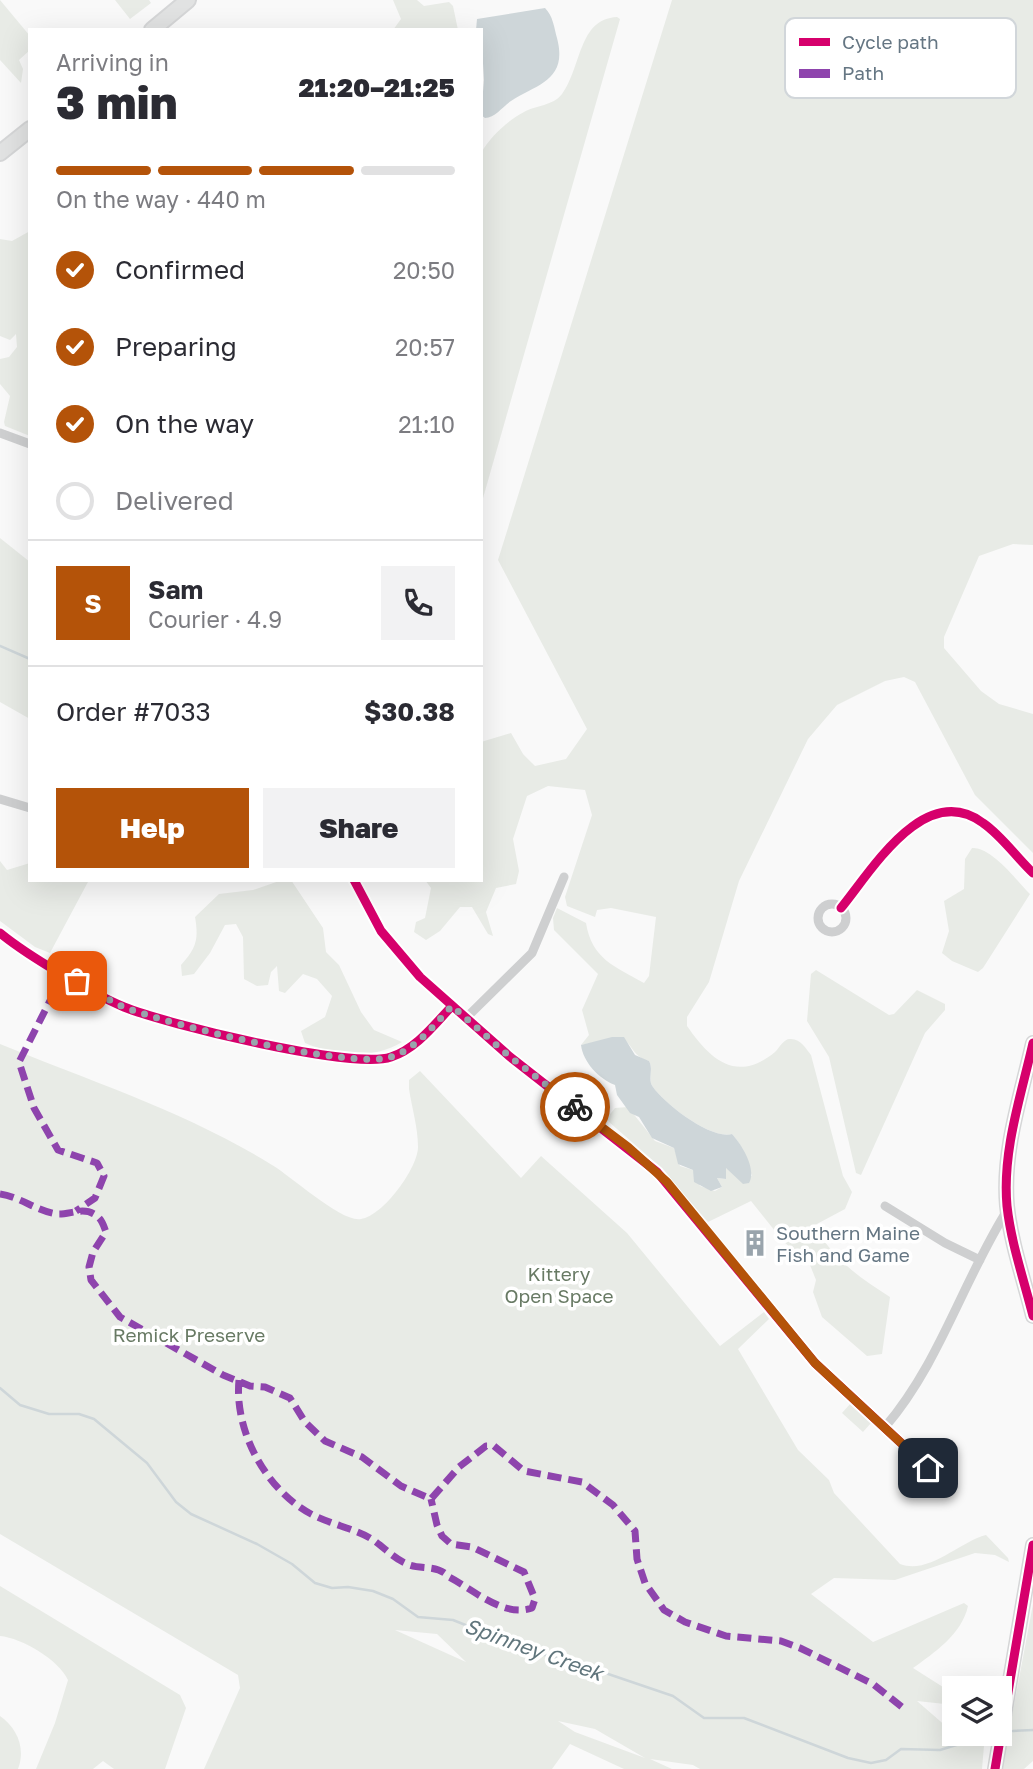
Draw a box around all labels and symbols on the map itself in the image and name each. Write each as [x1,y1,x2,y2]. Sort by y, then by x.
legend [785,18,1016,98]
text: Cycle path [842,30,939,53]
text: Path [842,61,884,84]
pin [47,951,107,1011]
courier [540,1072,610,1142]
place label: Southern Maine Fish and Game [776,1221,920,1266]
building icon: Southern Maine Fish and Game [740,1228,770,1258]
park label: Kittery Open Space [504,1262,614,1307]
park label: Remick Preserve [113,1323,265,1346]
pin [898,1438,958,1498]
water label: Spinney Creek [461,1612,609,1687]

